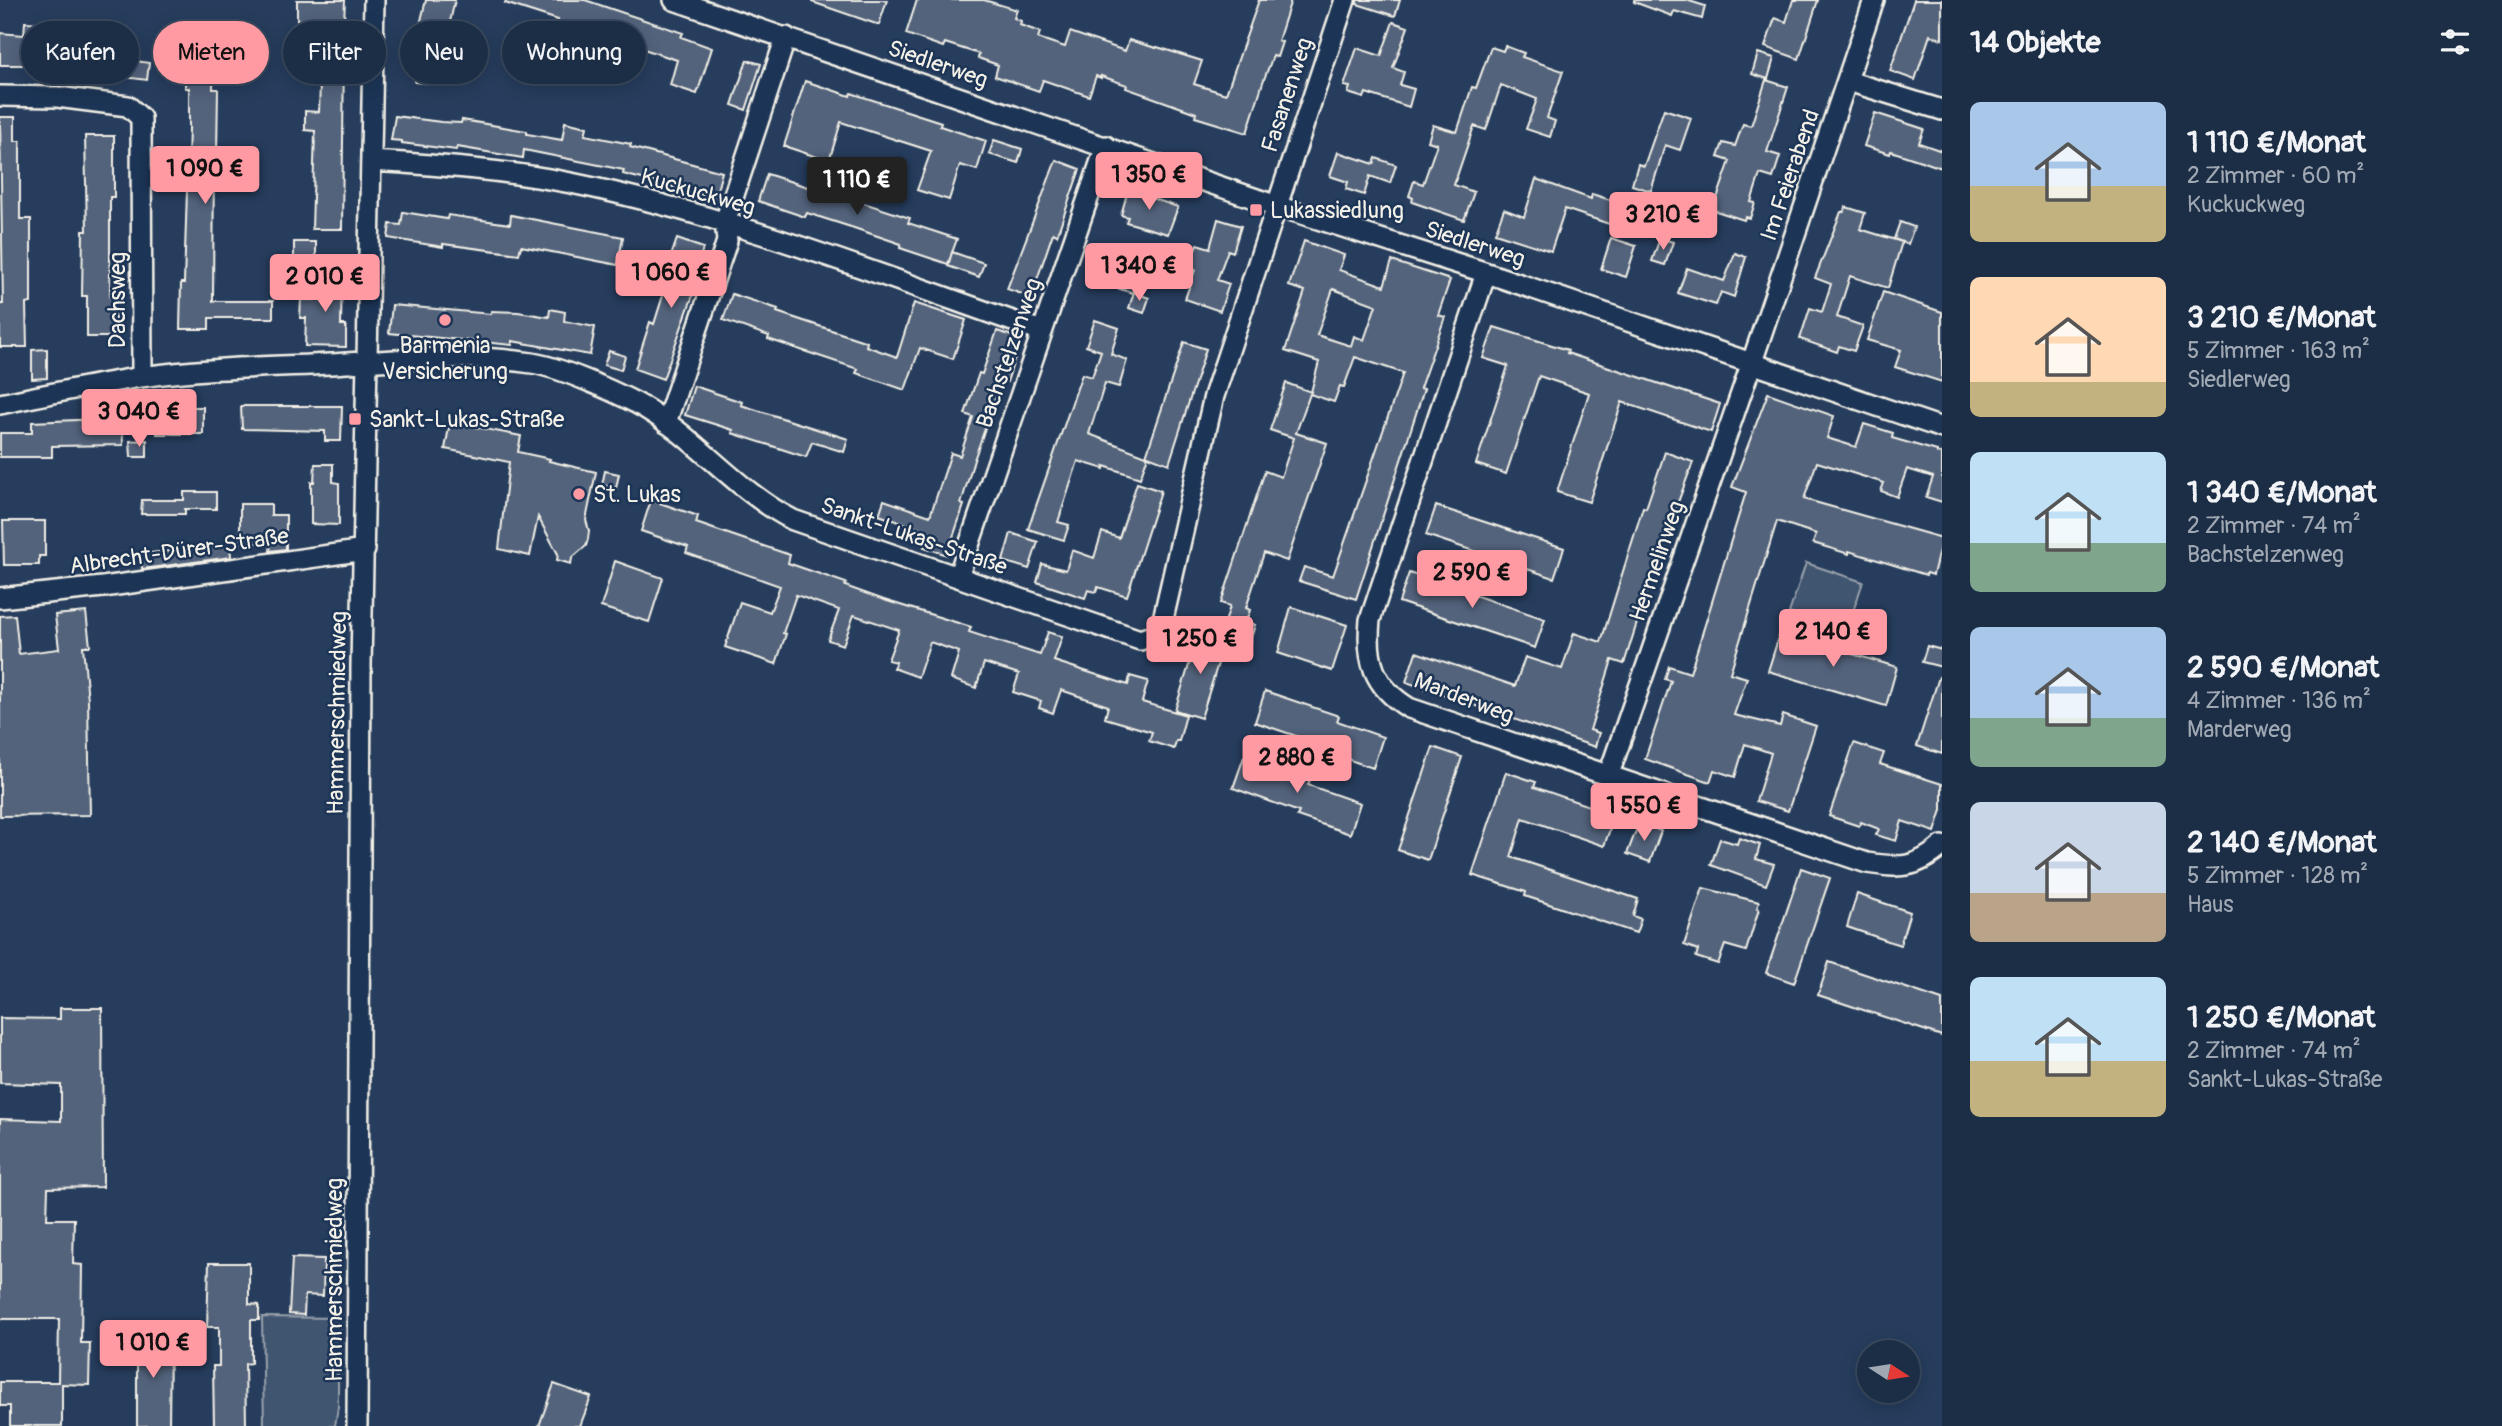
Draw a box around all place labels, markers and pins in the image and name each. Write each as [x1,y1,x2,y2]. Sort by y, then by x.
pin: 1 090 € [140,146,270,206]
pin: 1 350 € [1084,152,1214,212]
pin: 1 110 € [792,158,922,217]
pin: 3 210 € [1598,192,1728,252]
place label: Lukassiedlung [1270,196,1404,225]
marker: Lukassiedlung [1248,202,1264,218]
pin: 1 340 € [1074,244,1204,303]
pin: 1 060 € [606,250,736,310]
pin: 2 010 € [260,254,390,314]
marker: Barmenia Versicherung [437,312,453,328]
place label: Barmenia Versicherung [382,331,508,386]
pin: 3 040 € [74,390,204,449]
place label: Sankt-Lukas-Straße [369,405,565,434]
marker: Sankt-Lukas-Straße [347,411,363,427]
place label: St. Lukas [593,480,681,509]
marker: St. Lukas [571,486,587,502]
pin: 2 590 € [1407,550,1537,610]
pin: 2 140 € [1768,610,1898,669]
pin: 1 250 € [1135,616,1265,676]
pin: 2 880 € [1232,736,1362,795]
pin: 1 550 € [1579,784,1709,843]
pin: 1 010 € [88,1320,218,1380]

